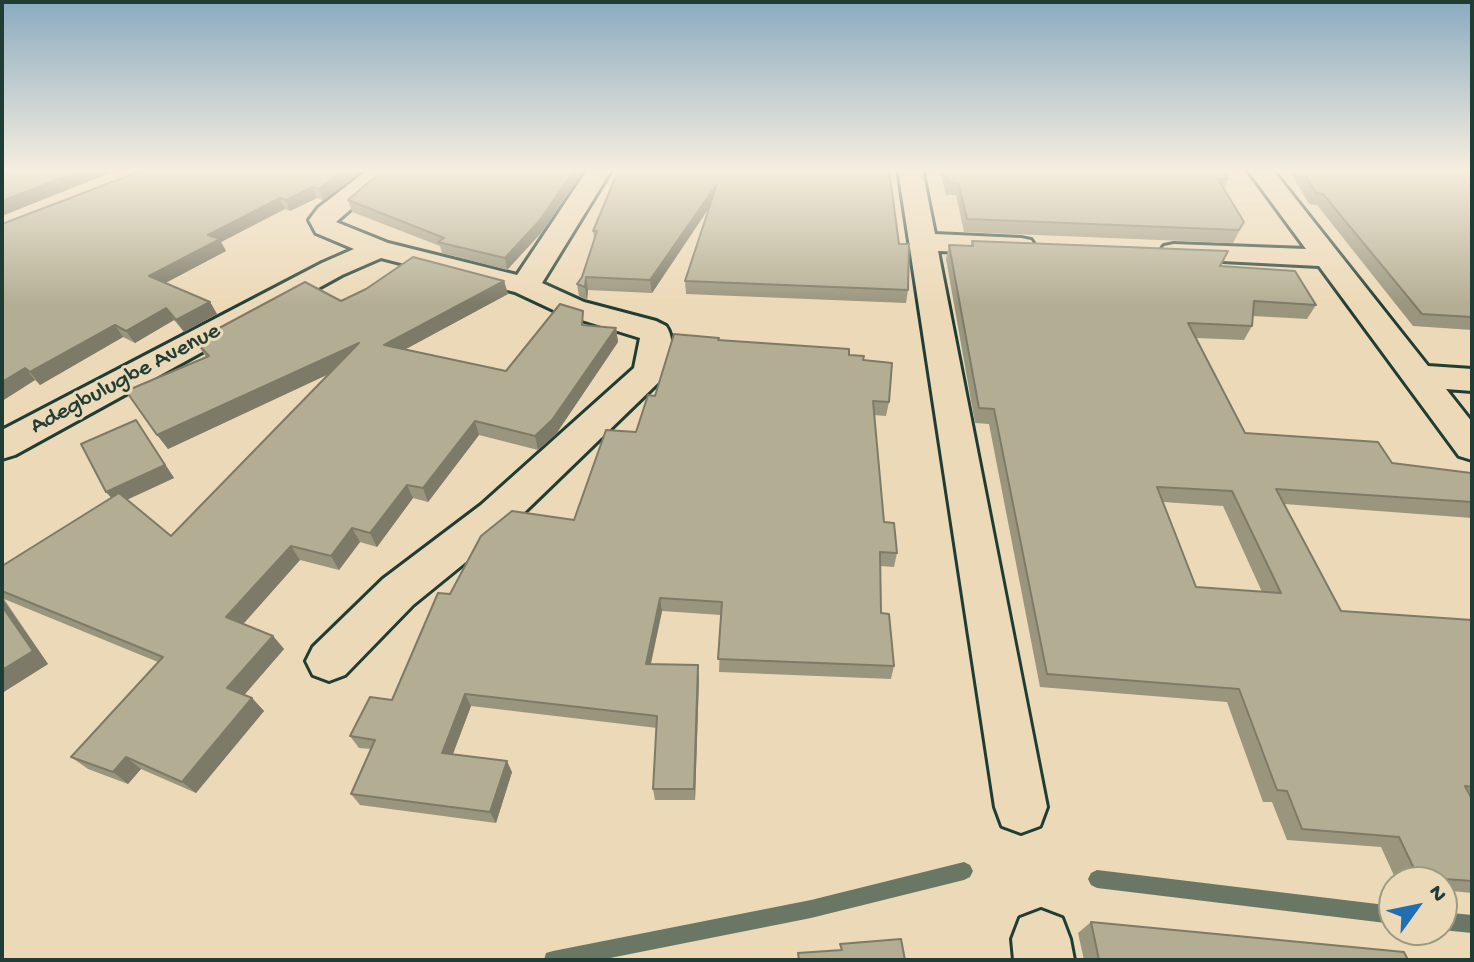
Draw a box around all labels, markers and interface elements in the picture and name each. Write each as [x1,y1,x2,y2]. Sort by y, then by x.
street label: Adegbulugbe Avenue [26,318,226,442]
north arrow [1378,866,1458,946]
text: N [1422,881,1451,907]

